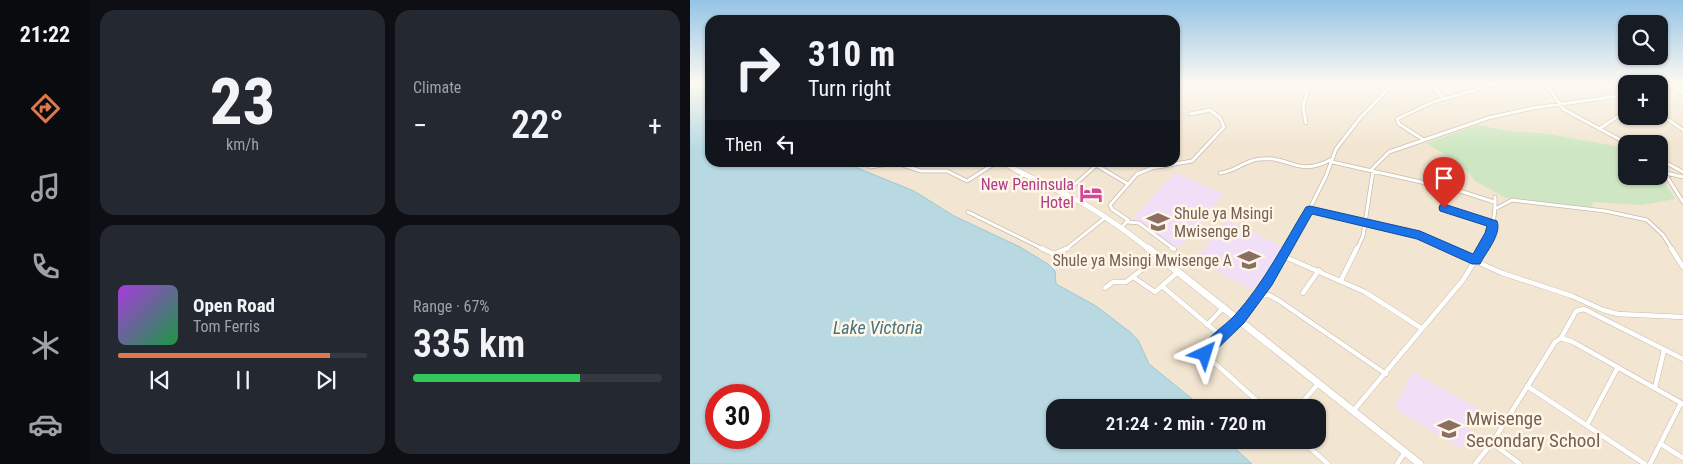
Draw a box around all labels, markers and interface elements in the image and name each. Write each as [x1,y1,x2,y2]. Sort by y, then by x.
map controls [1618,15,1668,185]
button: search [1618,15,1668,65]
text: 21:22 [20,22,70,47]
text: 310 m [808,34,895,75]
icon: right [725,35,790,100]
text: 23 [210,64,275,140]
button: + [1618,75,1668,125]
text: Turn right [808,76,891,101]
text: Climate [413,78,461,97]
icon: directions [28,91,63,126]
text: 22° [511,103,564,147]
text: − [413,109,427,142]
text: + [648,109,662,142]
icon: left [772,130,800,158]
text: Then [725,133,762,156]
text: km/h [226,135,259,154]
button: − [1618,135,1668,185]
pin [1423,157,1465,208]
icon: arrive [1430,164,1458,192]
icon: music [28,170,63,205]
place label: New Peninsula Hotel [981,175,1074,212]
hotel icon: New Peninsula Hotel [1078,180,1104,206]
place label: Shule ya Msingi Mwisenge B [1174,204,1273,241]
school or university icon: Shule ya Msingi Mwisenge B [1145,209,1171,235]
school or university icon: Shule ya Msingi Mwisenge A [1236,247,1262,273]
icon: phone [28,249,63,284]
place label: Shule ya Msingi Mwisenge A [1052,251,1232,270]
text: Open Road [193,294,275,317]
text: Range · 67% [413,297,489,316]
text: Tom Ferris [193,317,260,336]
water label: Lake Victoria [833,317,923,338]
text: 335 km [413,322,525,366]
position arrow [1178,327,1230,379]
icon: climate [28,328,63,363]
icon: previous [146,366,174,394]
icon: pause [229,366,257,394]
icon: next [312,366,340,394]
speed limit sign: 30 [705,384,770,449]
icon: car [28,407,63,442]
place label: Mwisenge Secondary School [1466,407,1600,452]
text: 21:24 · 2 min · 720 m [1106,412,1266,435]
school or university icon: Mwisenge Secondary School [1436,416,1462,442]

